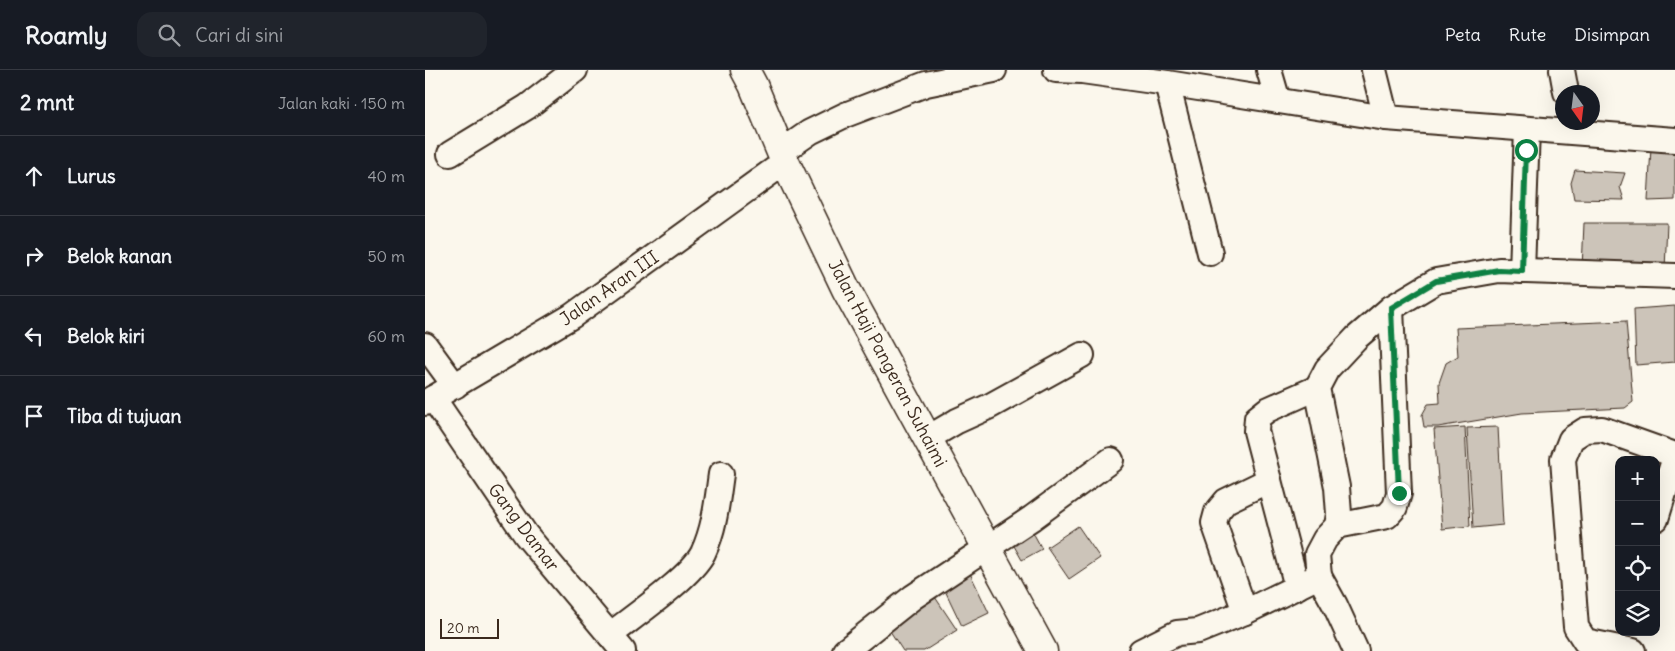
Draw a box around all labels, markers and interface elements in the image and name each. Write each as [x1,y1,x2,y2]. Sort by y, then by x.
search box [137,12,487,57]
text: Roamly [25,20,107,50]
icon: search [155,21,183,49]
text: Cari di sini [195,23,283,47]
text: Peta [1445,23,1481,46]
text: Rute [1509,23,1546,46]
text: Disimpan [1574,23,1650,46]
north arrow [1555,85,1600,130]
text: 2 mnt [20,89,74,116]
text: Jalan kaki · 150 m [278,93,405,113]
route start [1515,139,1538,162]
icon: ahead [20,162,48,190]
text: Lurus [67,164,116,188]
text: 40 m [367,166,405,186]
icon: right [20,242,48,270]
text: Belok kanan [67,244,172,268]
street label: Jalan Aran III [555,245,663,331]
text: 50 m [367,246,405,266]
street label: Jalan Haji Pangeran Suhaimi [823,255,953,471]
icon: left [20,322,48,350]
text: Belok kiri [67,324,145,348]
text: 60 m [367,326,405,346]
icon: arrive [20,402,48,430]
text: Tiba di tujuan [67,404,182,428]
map controls [1615,456,1660,636]
button: + [1615,456,1660,501]
street label: Gang Damar [483,478,565,576]
route end [1388,482,1411,505]
button: − [1615,501,1660,546]
button: locate [1615,546,1660,591]
button: layers [1615,591,1660,636]
scale bar [440,616,499,639]
text: 20 m [447,619,480,637]

